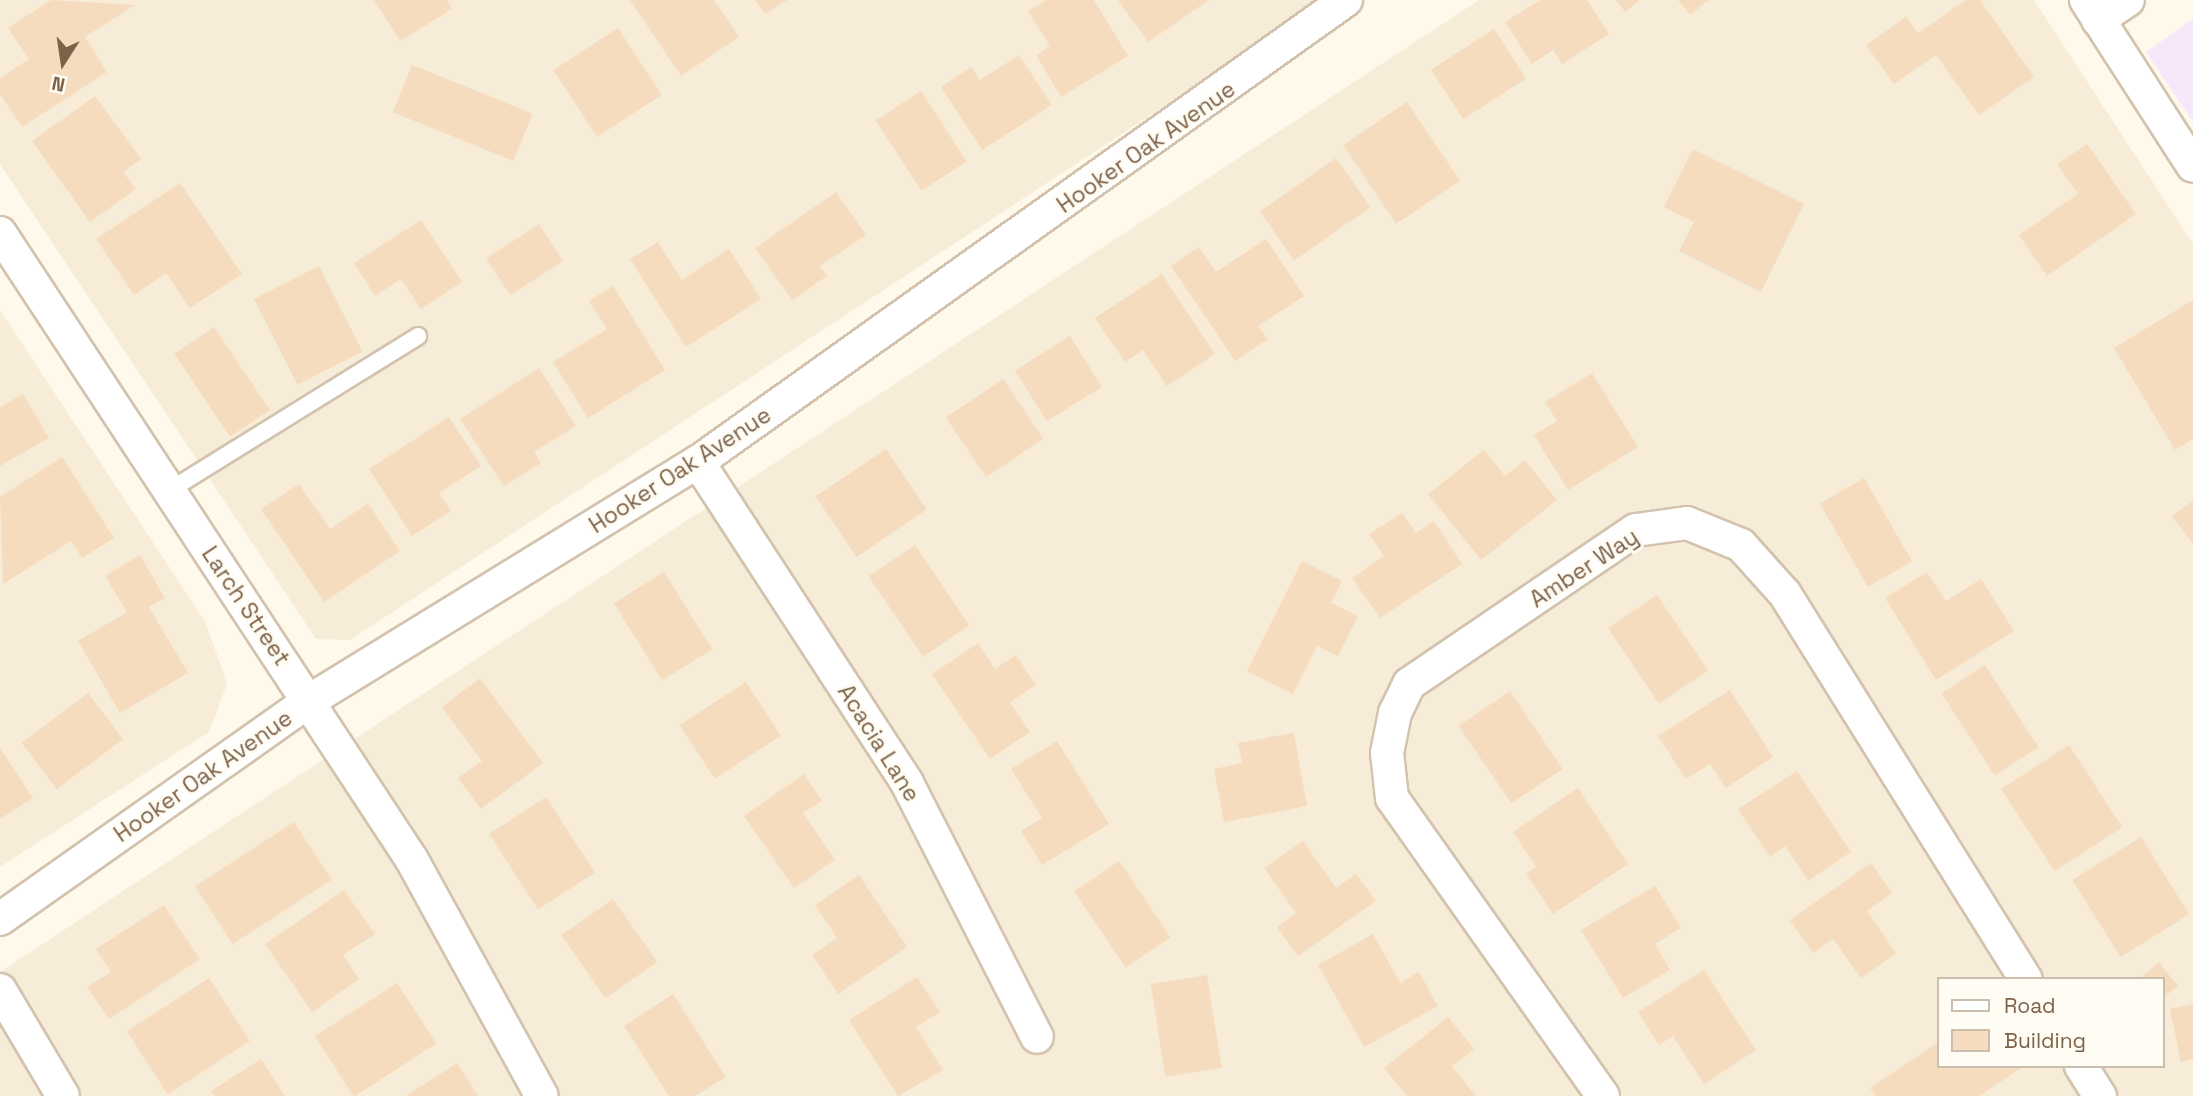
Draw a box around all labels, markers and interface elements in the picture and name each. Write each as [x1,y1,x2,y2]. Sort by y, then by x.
north arrow [28,28,98,98]
text: N [50,70,67,98]
street label: Hooker Oak Avenue [1051,75,1241,219]
street label: Hooker Oak Avenue [584,401,776,539]
street label: Amber Way [1524,523,1644,613]
street label: Larch Street [196,541,296,671]
street label: Acacia Lane [832,679,926,807]
street label: Hooker Oak Avenue [108,704,298,848]
legend [1938,977,2165,1068]
text: Road [2004,992,2056,1019]
text: Building [2004,1027,2086,1054]

